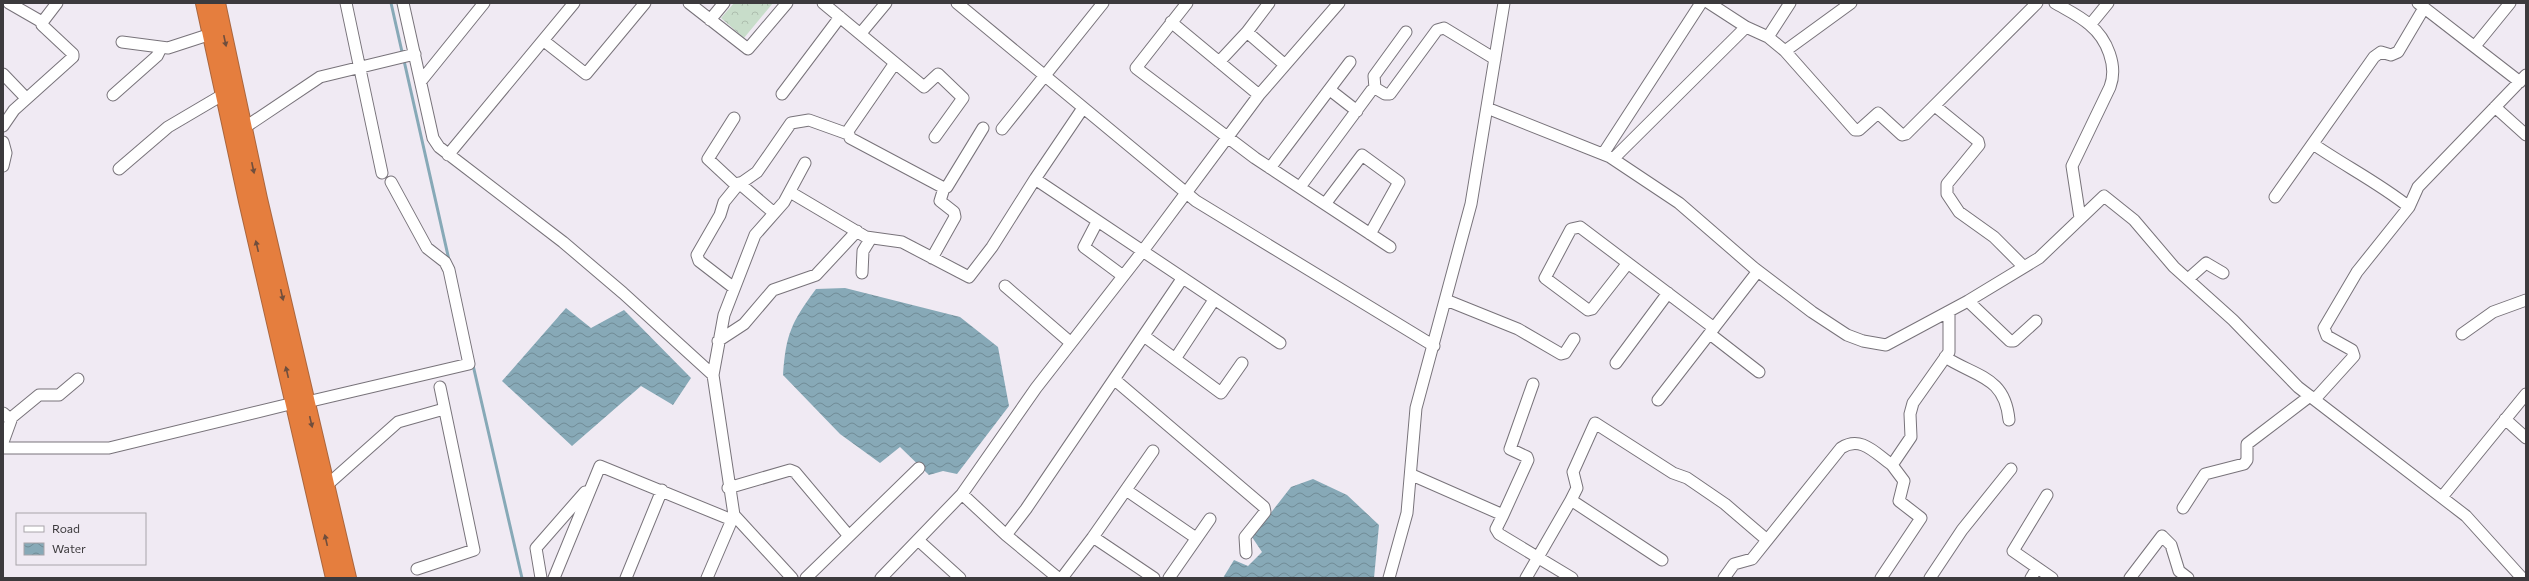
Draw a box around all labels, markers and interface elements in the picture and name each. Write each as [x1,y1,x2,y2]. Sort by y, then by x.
one-way arrow [223,35,229,47]
one-way arrow [250,162,256,174]
one-way arrow [254,240,260,252]
one-way arrow [279,289,285,301]
one-way arrow [283,366,289,379]
one-way arrow [309,415,315,428]
legend [16,513,146,565]
text: Road [52,521,80,535]
one-way arrow [322,534,328,546]
text: Water [52,541,86,555]

